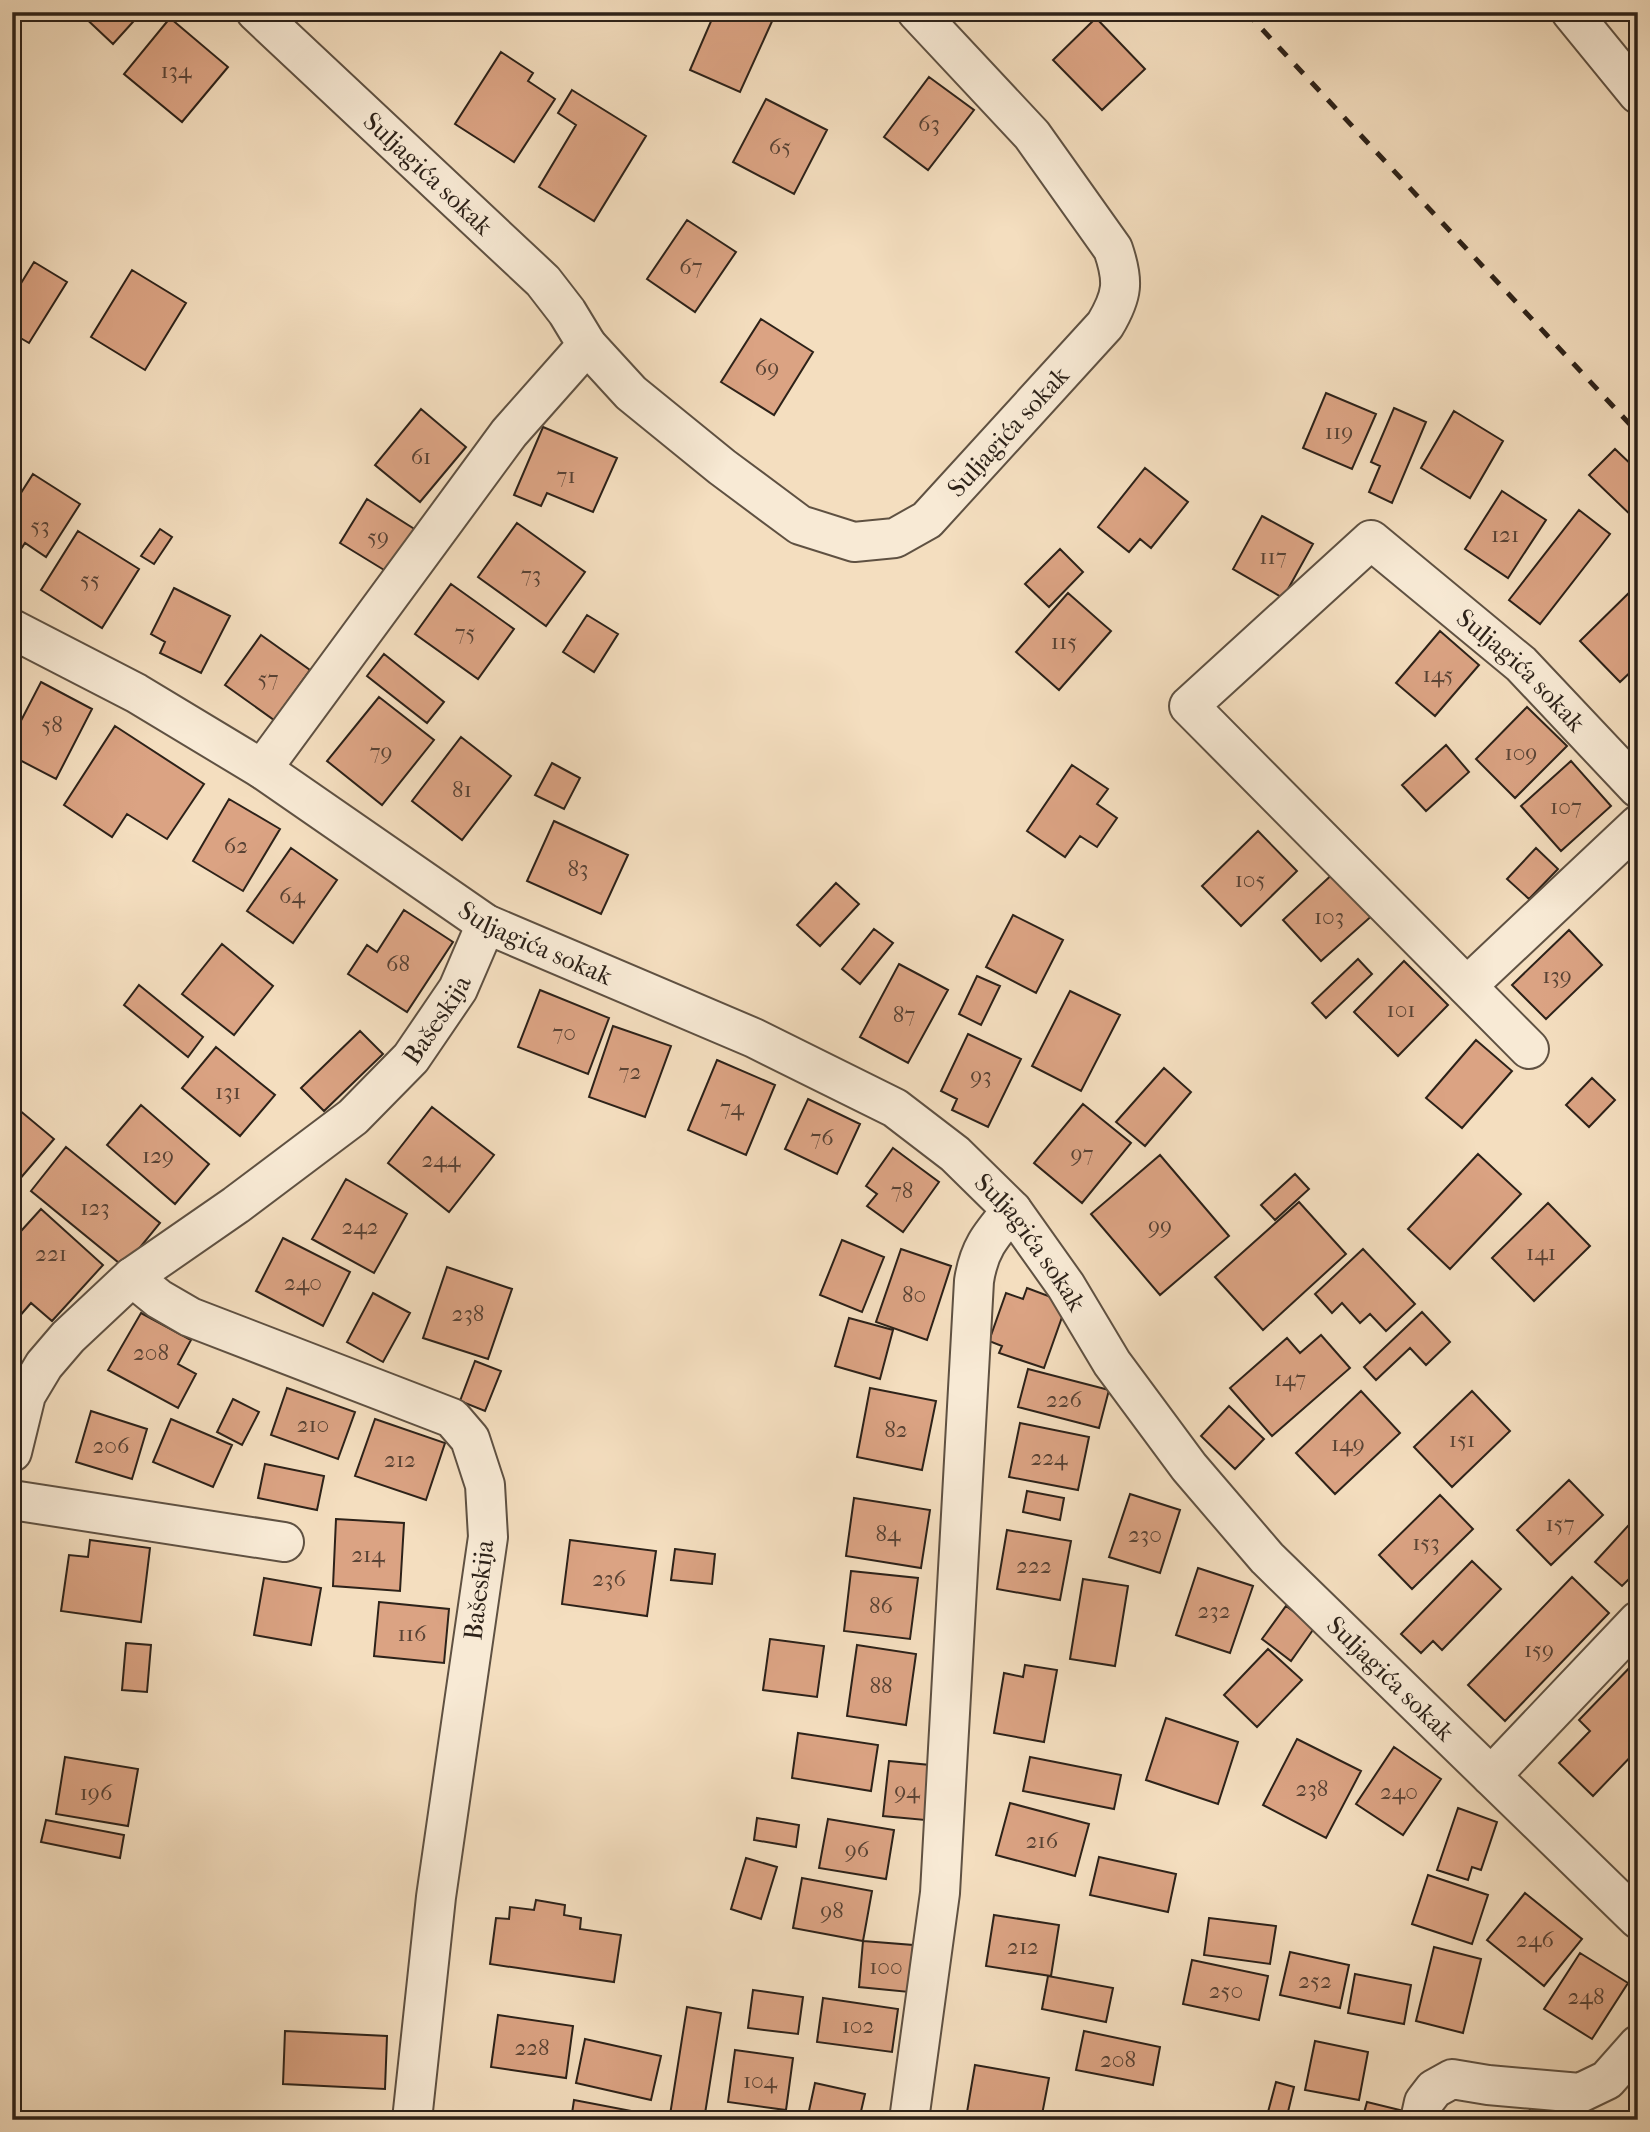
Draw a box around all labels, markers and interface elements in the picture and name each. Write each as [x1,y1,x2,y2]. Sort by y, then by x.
house number: 134 [160,57,193,84]
street label: Suljagića sokak [357,105,500,242]
house number: 63 [918,110,940,137]
house number: 65 [769,133,791,160]
house number: 67 [679,253,703,280]
house number: 69 [755,354,779,381]
street label: Suljagića sokak [940,359,1076,503]
house number: 119 [1325,418,1353,445]
house number: 61 [411,443,431,470]
house number: 71 [556,462,576,489]
house number: 53 [30,512,50,539]
house number: 121 [1491,521,1519,548]
house number: 59 [367,523,389,550]
house number: 117 [1259,543,1287,570]
house number: 73 [521,561,541,588]
house number: 55 [80,566,100,593]
street label: Suljagića sokak [1450,602,1592,738]
house number: 75 [454,619,476,646]
house number: 115 [1051,628,1077,655]
house number: 145 [1422,661,1454,688]
house number: 57 [257,665,279,692]
house number: 58 [41,711,63,738]
house number: 79 [369,738,393,765]
house number: 109 [1505,739,1537,766]
house number: 81 [452,776,472,803]
house number: 107 [1550,793,1582,820]
house number: 62 [224,832,248,859]
house number: 83 [568,855,589,882]
house number: 105 [1235,866,1265,893]
house number: 64 [279,882,306,909]
street label: Suljagića sokak [452,894,618,992]
house number: 103 [1314,903,1344,930]
house number: 68 [386,950,410,977]
house number: 139 [1542,962,1572,989]
street label: Bašeskija [396,970,478,1070]
house number: 101 [1387,996,1415,1023]
house number: 87 [893,1001,915,1028]
house number: 70 [552,1019,576,1046]
house number: 72 [619,1058,642,1085]
house number: 93 [970,1062,992,1089]
house number: 131 [215,1078,241,1105]
house number: 74 [720,1094,745,1121]
house number: 76 [810,1124,834,1151]
house number: 97 [1070,1140,1094,1167]
house number: 129 [142,1142,174,1169]
house number: 244 [421,1146,462,1173]
street label: Suljagića sokak [968,1167,1093,1317]
house number: 78 [891,1177,913,1204]
house number: 123 [80,1194,110,1221]
house number: 99 [1148,1212,1172,1239]
house number: 242 [341,1213,379,1240]
house number: 141 [1526,1239,1556,1266]
house number: 221 [35,1240,67,1267]
house number: 240 [284,1269,322,1296]
house number: 80 [902,1281,926,1308]
house number: 238 [452,1300,484,1327]
house number: 208 [133,1339,169,1366]
house number: 147 [1274,1365,1306,1392]
house number: 226 [1046,1386,1083,1413]
house number: 210 [297,1411,329,1438]
house number: 82 [884,1416,908,1443]
house number: 151 [1449,1426,1475,1453]
house number: 149 [1331,1430,1365,1457]
house number: 206 [93,1432,130,1459]
house number: 224 [1030,1444,1069,1471]
house number: 212 [384,1446,416,1473]
house number: 157 [1545,1510,1575,1537]
house number: 84 [875,1520,902,1547]
house number: 230 [1128,1521,1162,1548]
house number: 153 [1412,1529,1440,1556]
street label: Bašeskija [457,1537,501,1642]
house number: 214 [351,1541,386,1568]
house number: 222 [1016,1552,1052,1579]
house number: 236 [592,1565,626,1592]
house number: 86 [869,1592,894,1619]
house number: 232 [1197,1597,1231,1624]
street label: Suljagića sokak [1320,1609,1461,1748]
house number: 116 [398,1620,427,1647]
house number: 159 [1524,1636,1554,1663]
house number: 88 [869,1672,893,1699]
house number: 238 [1296,1775,1328,1802]
house number: 94 [894,1777,921,1804]
house number: 240 [1380,1778,1418,1805]
house number: 196 [80,1779,113,1806]
house number: 216 [1026,1827,1059,1854]
house number: 96 [845,1836,870,1863]
house number: 98 [820,1897,844,1924]
house number: 246 [1516,1926,1554,1953]
house number: 212 [1007,1933,1039,1960]
house number: 100 [869,1953,903,1980]
house number: 252 [1298,1967,1332,1994]
house number: 250 [1209,1977,1243,2004]
house number: 248 [1568,1983,1604,2010]
house number: 102 [842,2012,874,2039]
house number: 228 [514,2034,550,2061]
house number: 208 [1100,2046,1136,2073]
house number: 104 [743,2067,778,2094]

